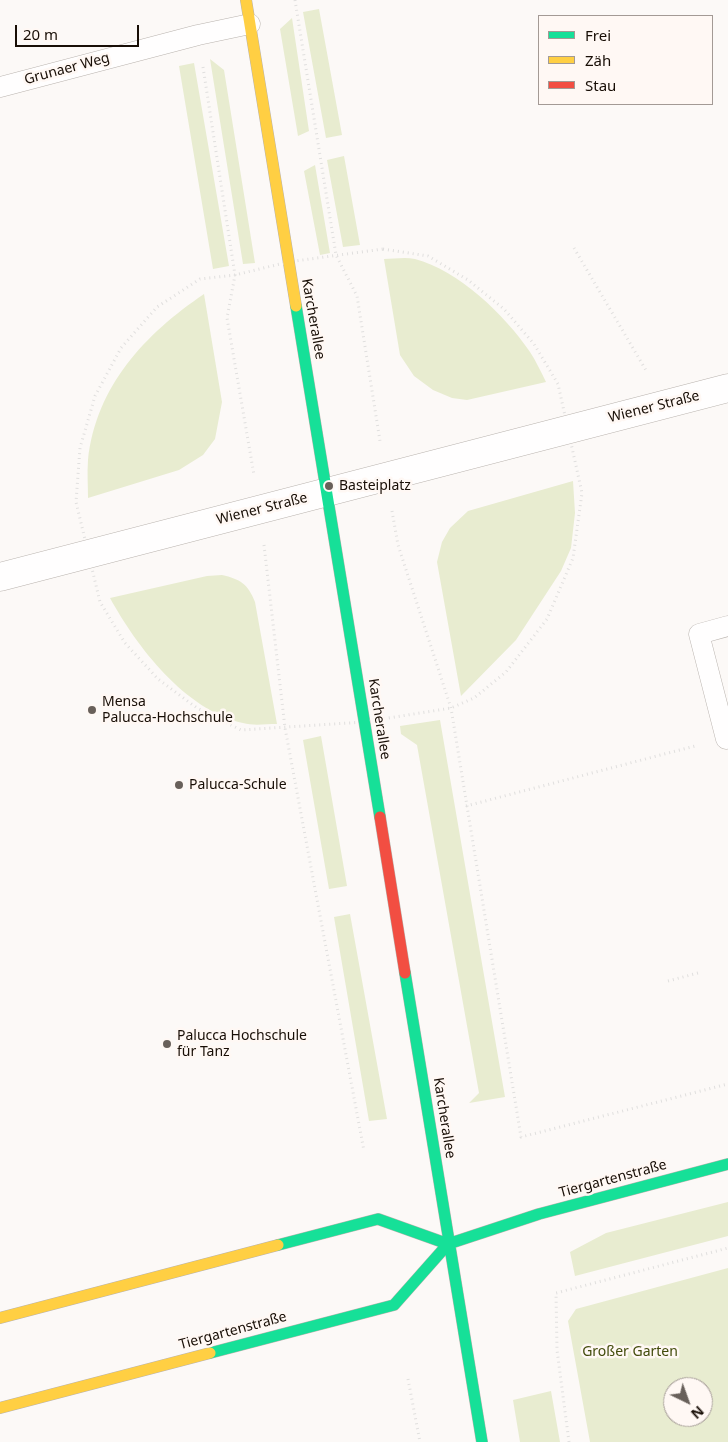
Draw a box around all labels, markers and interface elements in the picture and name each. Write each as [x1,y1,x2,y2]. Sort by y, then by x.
scale bar [18,15,141,47]
legend [538,15,713,105]
text: 20 m [23,24,58,44]
text: Frei [585,25,611,45]
street label: Grunaer Weg [22,50,112,88]
text: Zäh [585,50,611,70]
text: Stau [585,75,616,95]
street label: Karcherallee [298,277,328,361]
street label: Wiener Straße [607,388,701,426]
place label: Basteiplatz [339,478,411,494]
marker: Basteiplatz [323,480,335,492]
street label: Wiener Straße [215,490,309,528]
street label: Karcherallee [364,677,394,761]
place label: Mensa Palucca-Hochschule [102,694,233,726]
marker: Mensa Palucca-Hochschule [86,704,98,716]
place label: Palucca-Schule [189,777,287,793]
marker: Palucca-Schule [173,779,185,791]
place label: Palucca Hochschule für Tanz [177,1028,307,1060]
marker: Palucca Hochschule für Tanz [161,1038,173,1050]
street label: Karcherallee [429,1076,459,1160]
street label: Tiergartenstraße [557,1157,669,1201]
street label: Tiergartenstraße [177,1309,289,1353]
park label: Großer Garten [582,1344,678,1360]
north arrow [663,1377,713,1427]
text: N [687,1402,708,1424]

